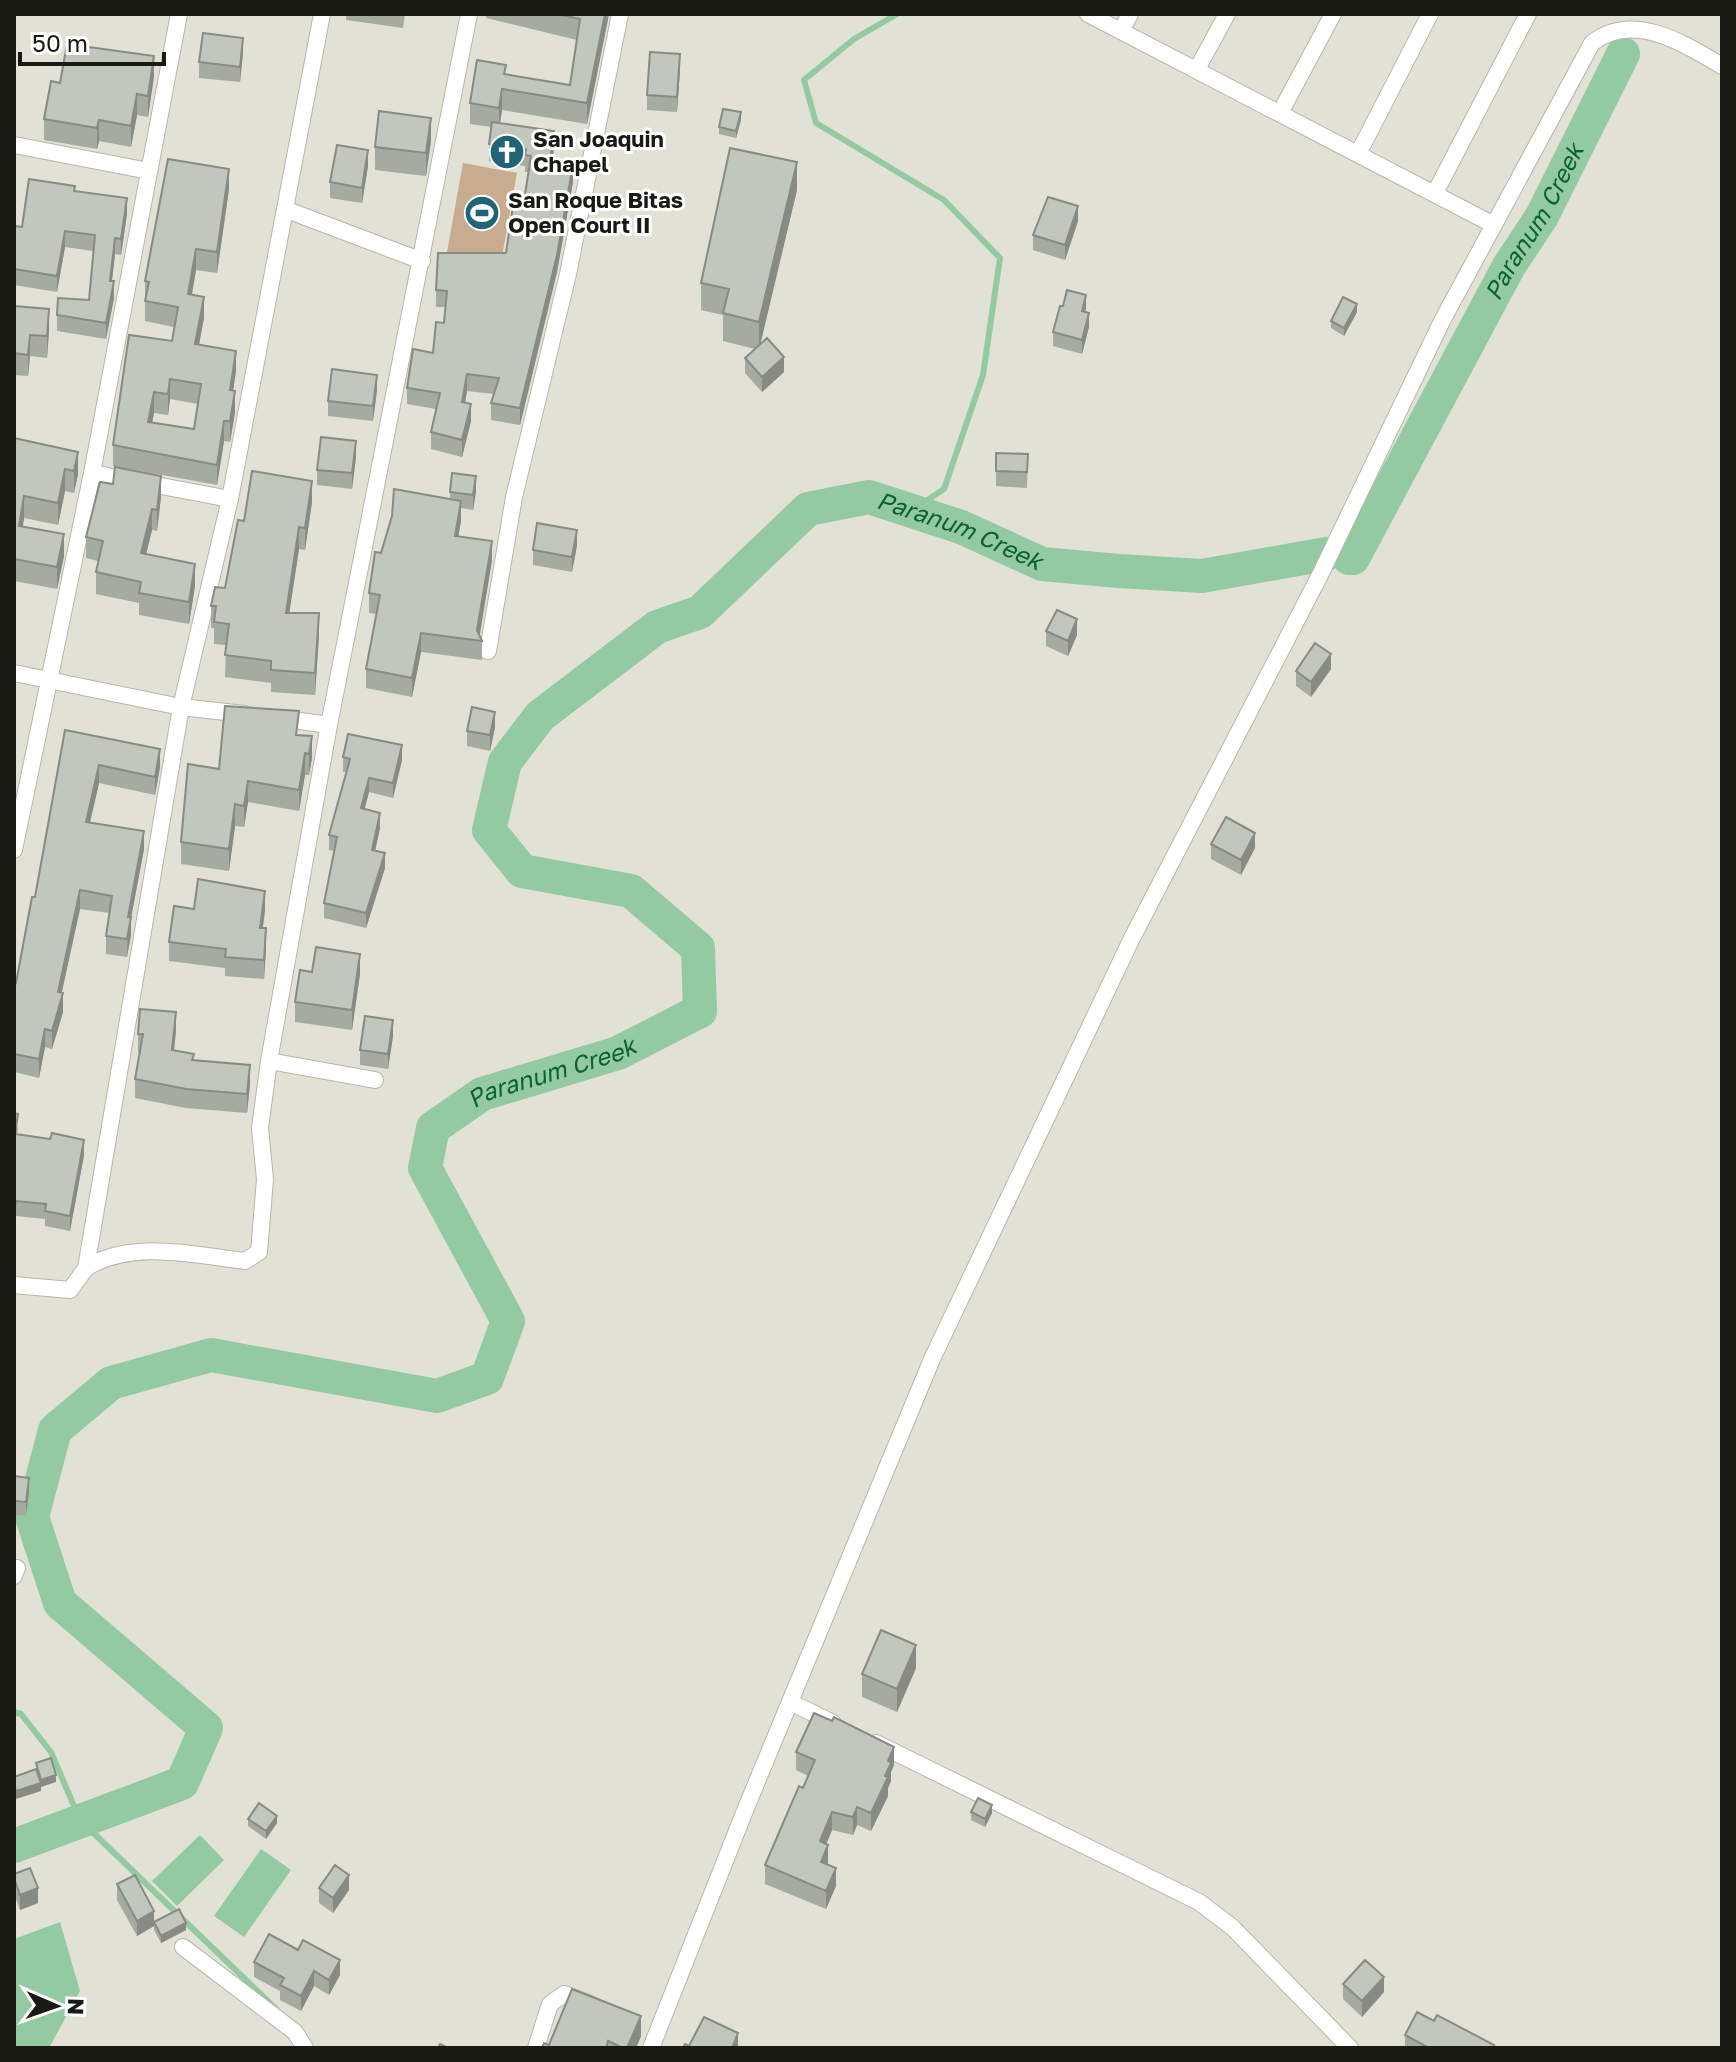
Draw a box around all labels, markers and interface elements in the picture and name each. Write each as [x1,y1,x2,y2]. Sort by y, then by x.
scale bar [20,16,164,66]
text: 50 m [32,28,88,57]
place label: San Joaquin Chapel [533,125,664,177]
church icon: San Joaquin Chapel [488,133,526,171]
water label: Paranum Creek [1478,136,1590,304]
place label: San Roque Bitas Open Court II [508,186,683,238]
sports icon: San Roque Bitas Open Court II [463,194,501,232]
water label: Paranum Creek [874,485,1049,576]
water label: Paranum Creek [461,1029,643,1113]
north arrow [16,1966,96,2046]
text: N [63,1998,90,2016]

